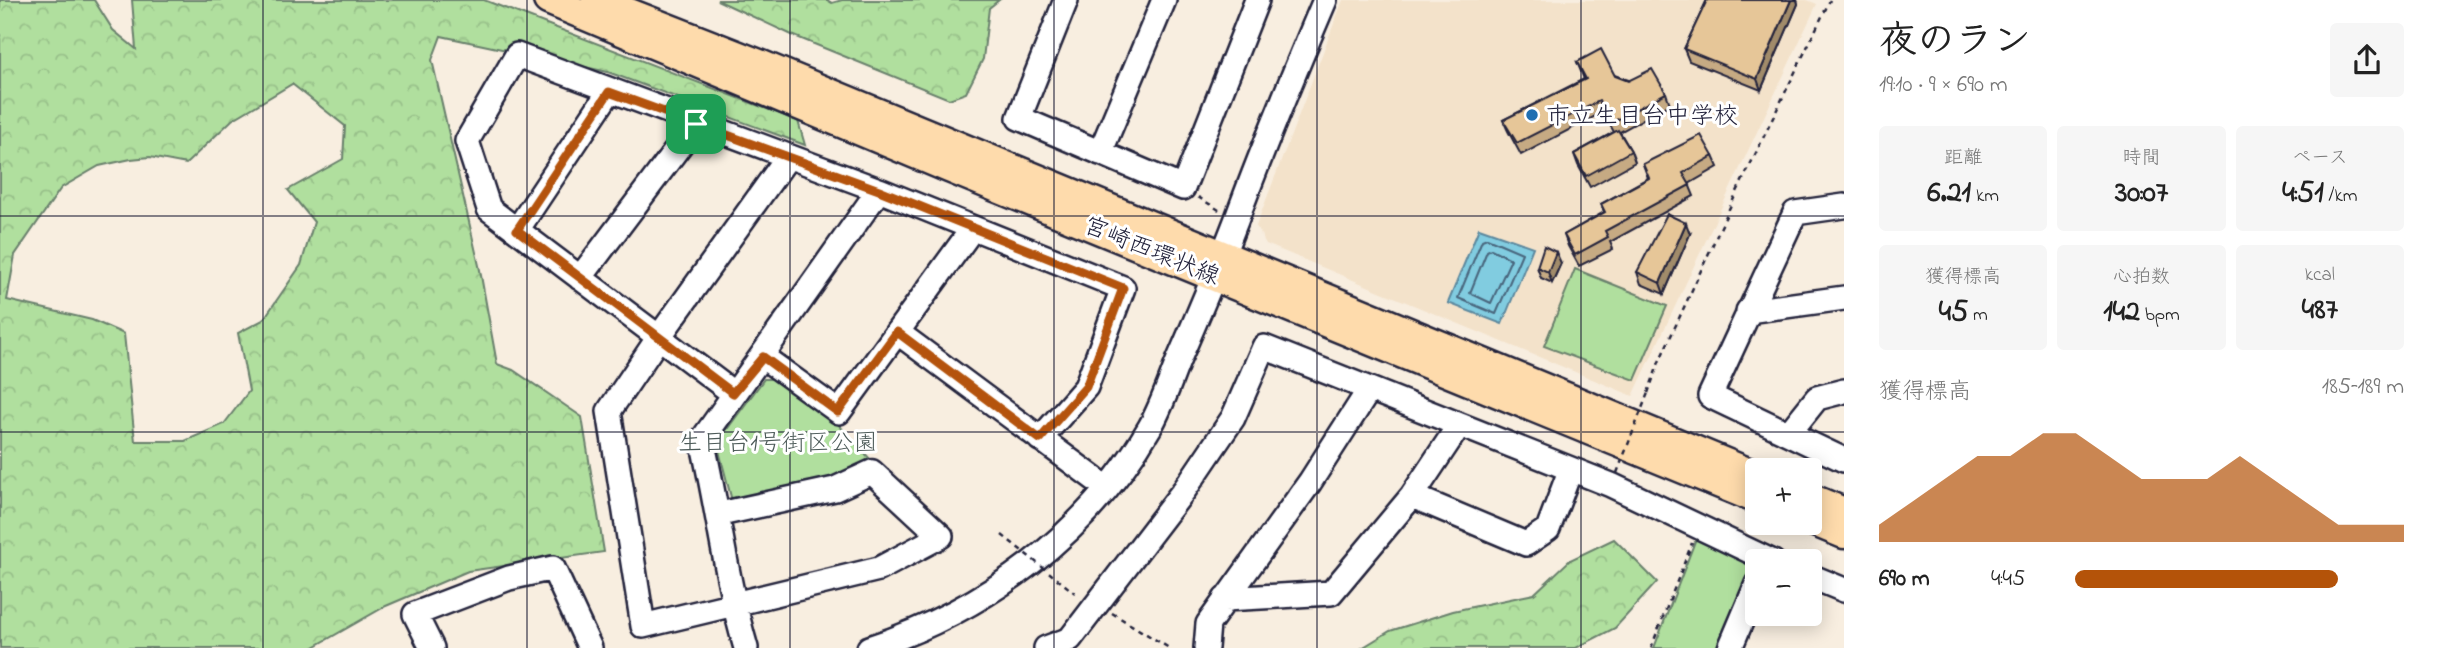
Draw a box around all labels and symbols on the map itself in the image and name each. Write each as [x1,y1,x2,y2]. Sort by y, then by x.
pin [666,94,726,154]
place label: 市立生目台中学校 [1546,100,1738,135]
marker: 市立生目台中学校 [1524,107,1540,123]
street label: 宮崎西環状線 [1078,209,1224,296]
park label: 生目台1号街区公園 [678,427,878,462]

